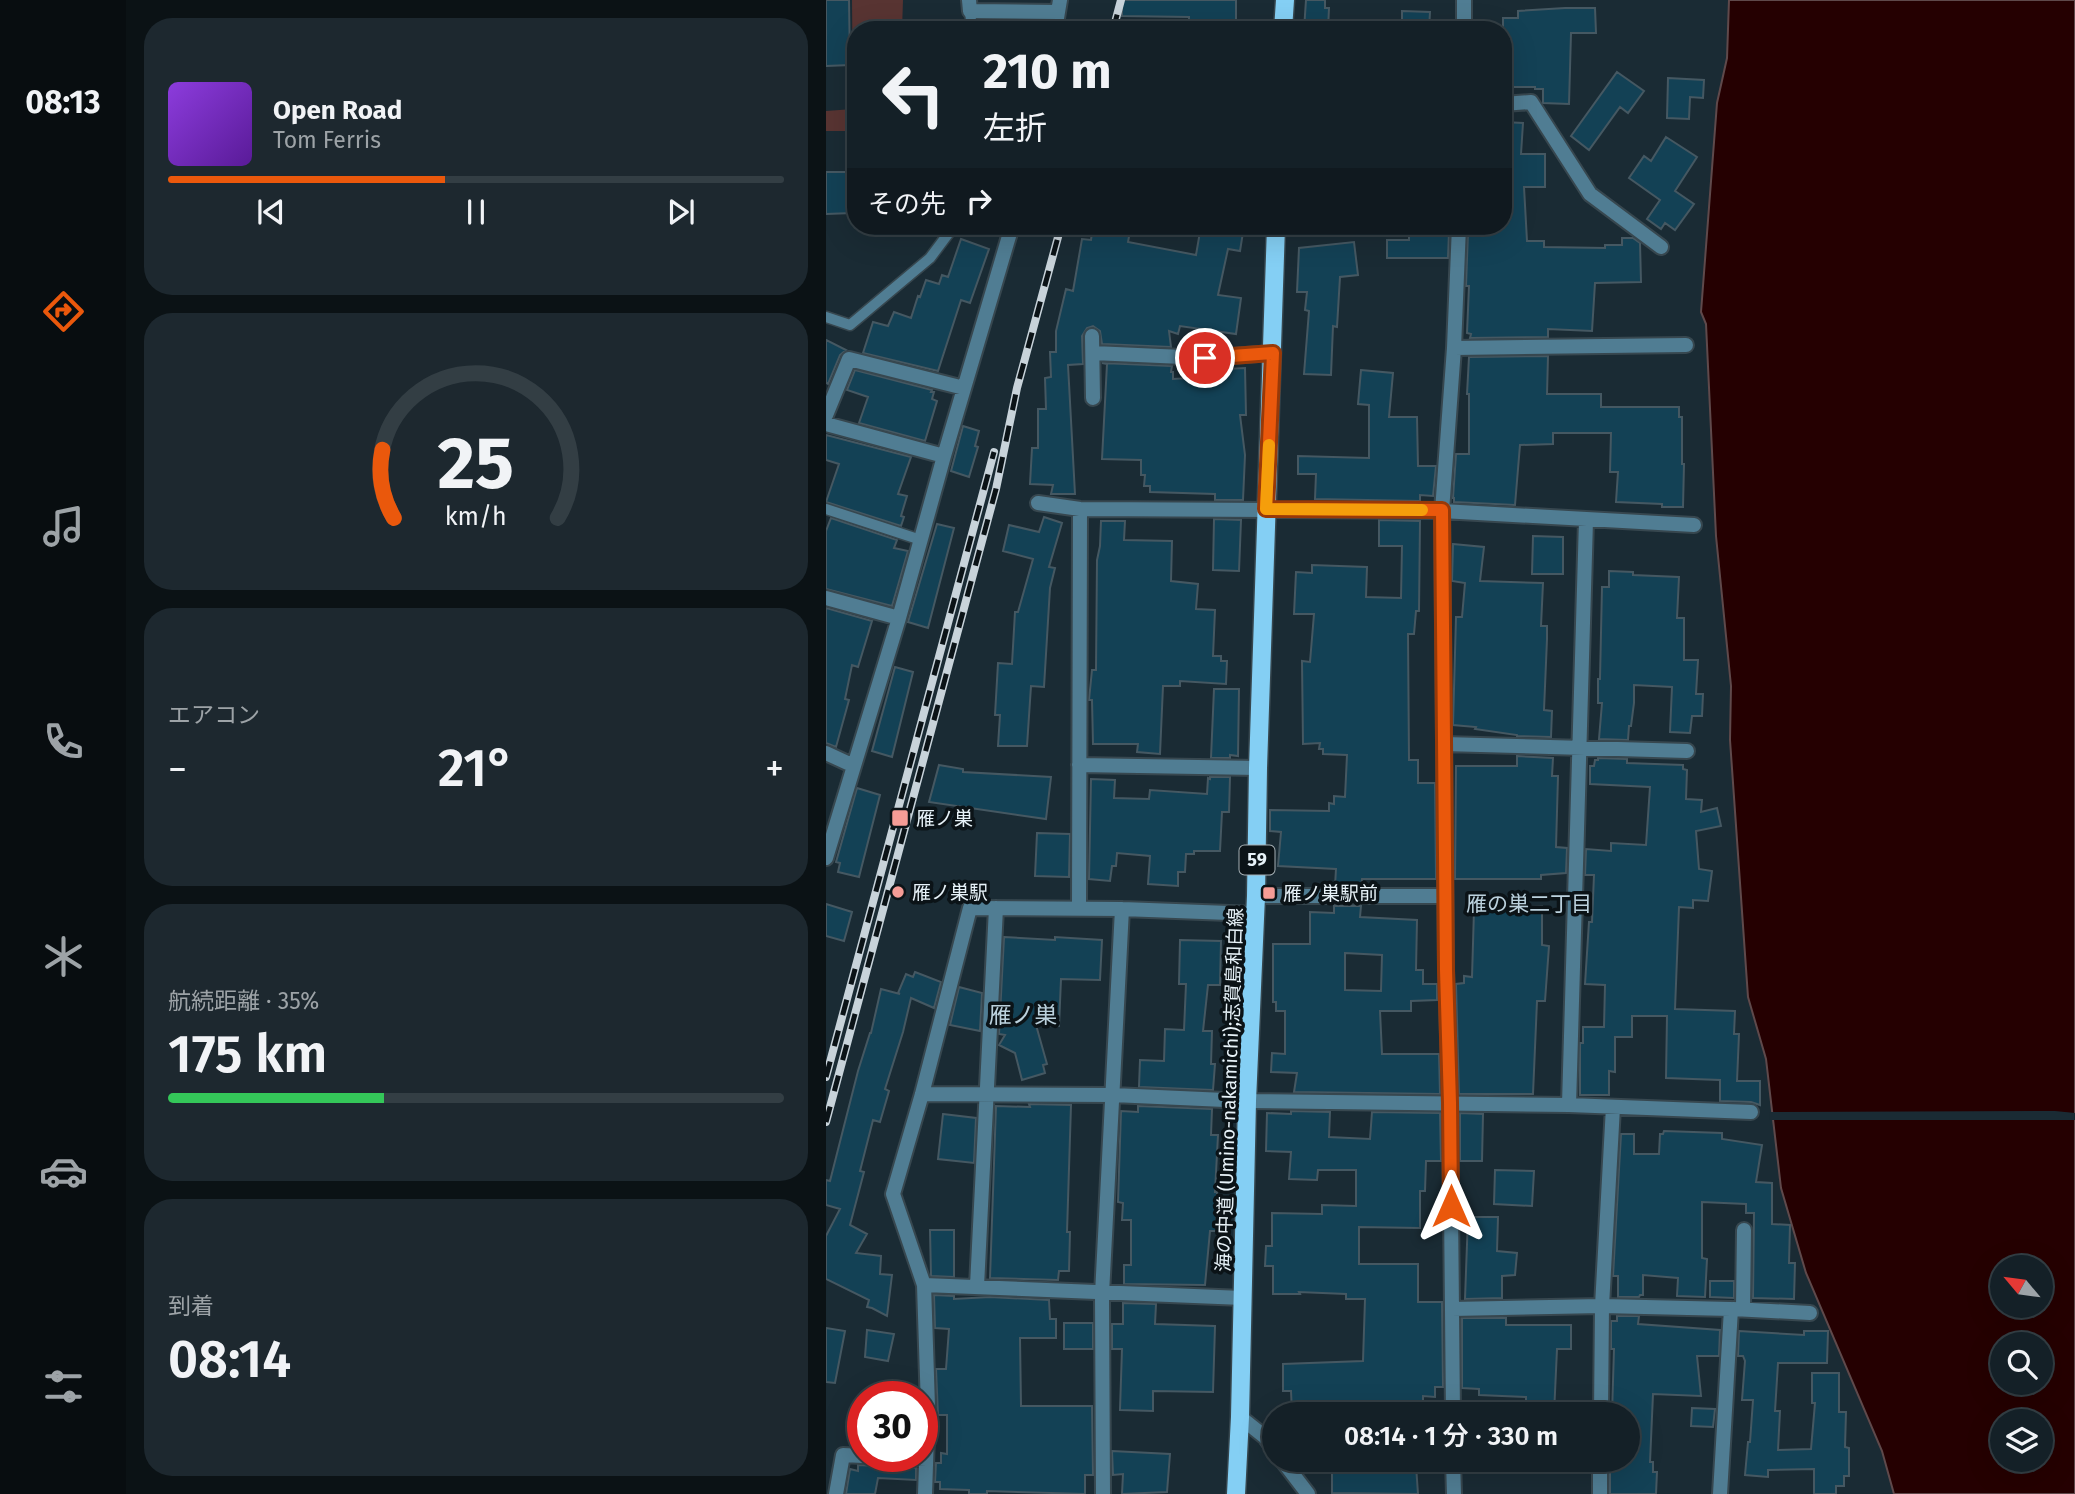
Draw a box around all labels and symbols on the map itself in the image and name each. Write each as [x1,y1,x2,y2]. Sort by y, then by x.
pin [1175,328,1235,388]
place label: 雁ノ巣 [916,807,973,830]
marker: 雁ノ巣 [890,808,910,828]
road number: 59 [1240,846,1274,874]
place label: 雁ノ巣駅 [912,881,988,904]
place label: 雁ノ巣駅前 [1283,882,1378,905]
marker: 雁ノ巣駅 [890,884,906,900]
marker: 雁ノ巣駅前 [1261,885,1277,901]
district label: 雁の巣二丁目 [1466,891,1592,917]
street label: 海の中道 (Umino-nakamichi);志賀島和白線 [1212,907,1247,1273]
district label: 雁ノ巣 [989,1001,1058,1029]
position arrow [1414,1169,1488,1243]
north arrow [1990,1255,2053,1318]
speed limit sign: 30 [847,1381,938,1472]

